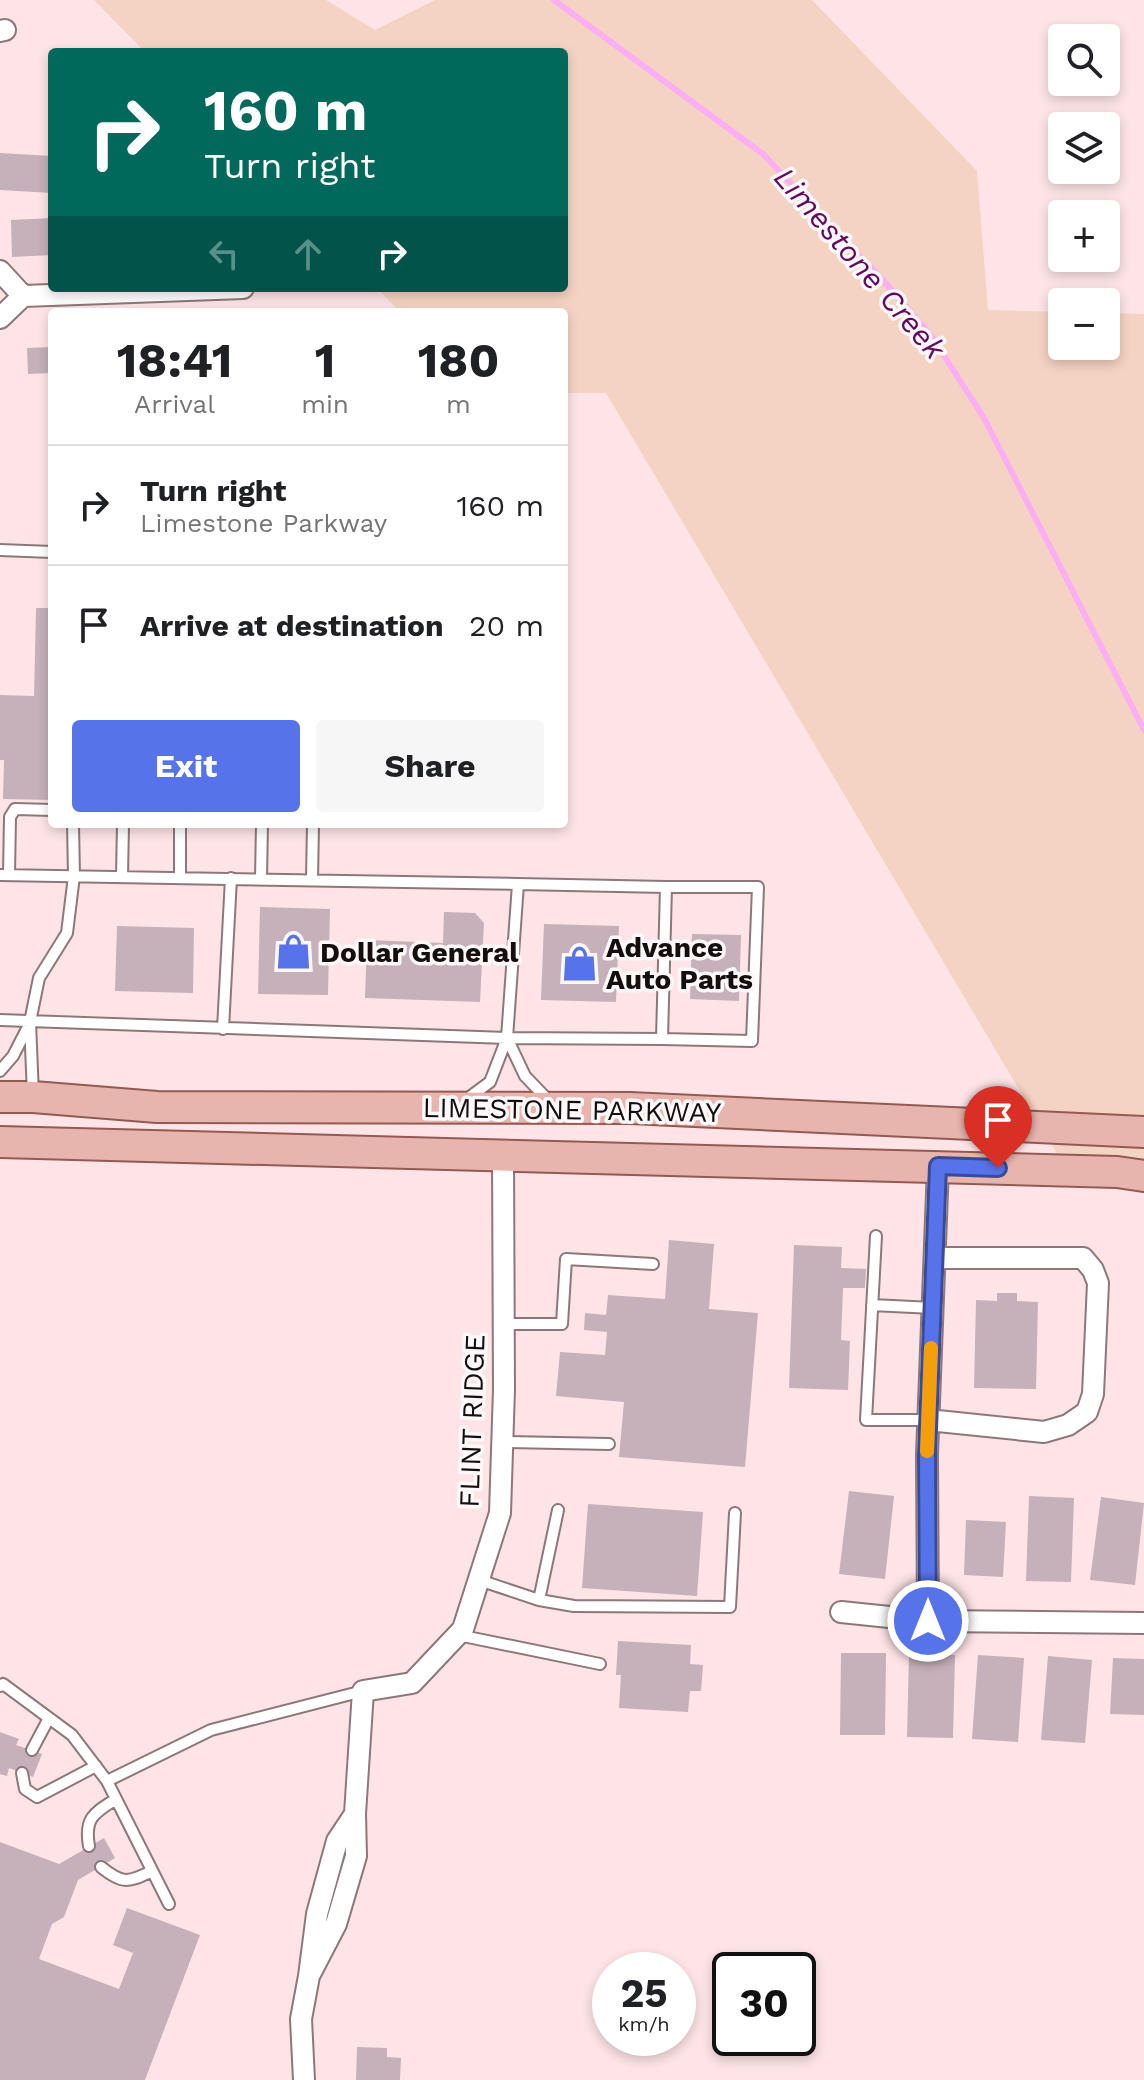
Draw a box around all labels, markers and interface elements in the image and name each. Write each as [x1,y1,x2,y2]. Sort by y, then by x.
map controls [1048,24,1120,360]
button: search [1048,24,1120,96]
text: 160 m [204,78,367,144]
icon: right [72,80,176,184]
button: layers [1048,112,1120,184]
text: Turn right [204,145,375,187]
water label: Limestone Creek [767,160,954,367]
button: + [1048,200,1120,272]
icon: left [202,232,246,276]
icon: ahead [286,232,330,276]
icon: right [370,232,414,276]
button: − [1048,288,1120,360]
text: 18:41 [117,332,232,389]
text: 1 [315,332,335,389]
text: 180 [418,332,499,389]
text: Arrival [134,389,215,419]
text: min [301,389,349,419]
text: m [446,389,471,419]
text: Turn right [140,473,286,508]
icon: right [72,483,116,527]
text: 160 m [457,488,544,523]
text: Limestone Parkway [140,508,387,538]
icon: arrive [72,603,116,647]
text: Arrive at destination [140,608,444,643]
text: 20 m [469,608,544,643]
button: Exit [72,720,300,812]
button: Share [316,720,544,812]
place label: Advance Auto Parts [606,931,753,996]
shop icon: Dollar General [275,933,313,971]
place label: Dollar General [320,936,519,969]
shop icon: Advance Auto Parts [561,944,599,982]
pin [964,1086,1032,1168]
street label: LIMESTONE PARKWAY [422,1091,722,1129]
icon: arrive [976,1098,1020,1142]
street label: FLINT RIDGE [452,1334,492,1508]
position arrow [886,1579,970,1663]
speed limit sign: 30 [712,1952,816,2056]
text: 25 [620,1970,668,2017]
text: km/h [618,2012,670,2036]

